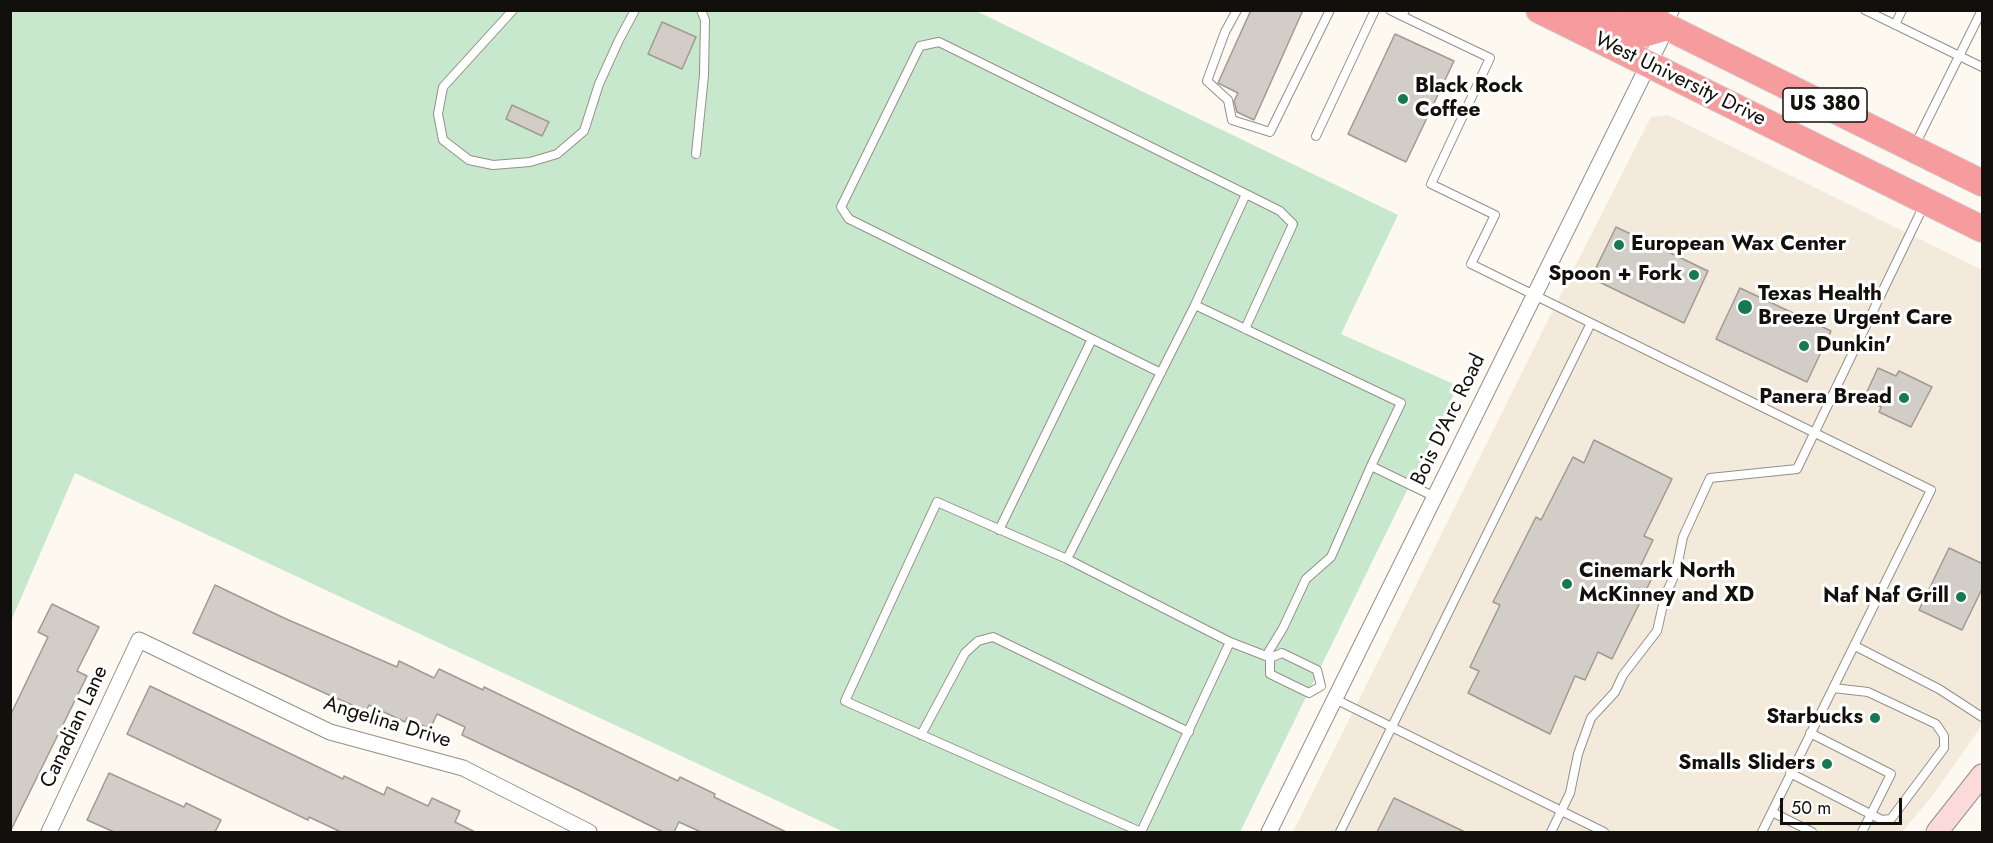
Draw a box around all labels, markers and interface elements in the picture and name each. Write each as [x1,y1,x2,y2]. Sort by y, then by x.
street label: West University Drive [1590,28,1770,132]
place label: Black Rock Coffee [1415,74,1523,124]
road number: US 380 [1783,88,1867,122]
marker: Black Rock Coffee [1396,92,1410,106]
place label: European Wax Center [1631,232,1846,258]
marker: European Wax Center [1612,238,1626,252]
place label: Spoon + Fork [1548,262,1682,288]
marker: Spoon + Fork [1687,268,1701,282]
place label: Texas Health Breeze Urgent Care [1758,282,1952,332]
marker: Texas Health Breeze Urgent Care [1736,298,1754,316]
place label: Dunkin' [1816,333,1891,359]
marker: Dunkin' [1797,339,1811,353]
street label: Bois D'Arc Road [1406,350,1492,490]
place label: Panera Bread [1759,385,1892,411]
marker: Panera Bread [1897,391,1911,405]
place label: Cinemark North McKinney and XD [1579,559,1754,609]
marker: Cinemark North McKinney and XD [1560,577,1574,591]
place label: Naf Naf Grill [1823,584,1949,610]
marker: Naf Naf Grill [1954,590,1968,604]
street label: Canadian Lane [36,662,114,792]
street label: Angelina Drive [320,692,454,754]
place label: Starbucks [1766,705,1863,731]
marker: Starbucks [1868,711,1882,725]
place label: Smalls Sliders [1678,751,1815,777]
marker: Smalls Sliders [1820,757,1834,771]
scale bar [1783,786,1904,824]
text: 50 m [1791,795,1831,821]

